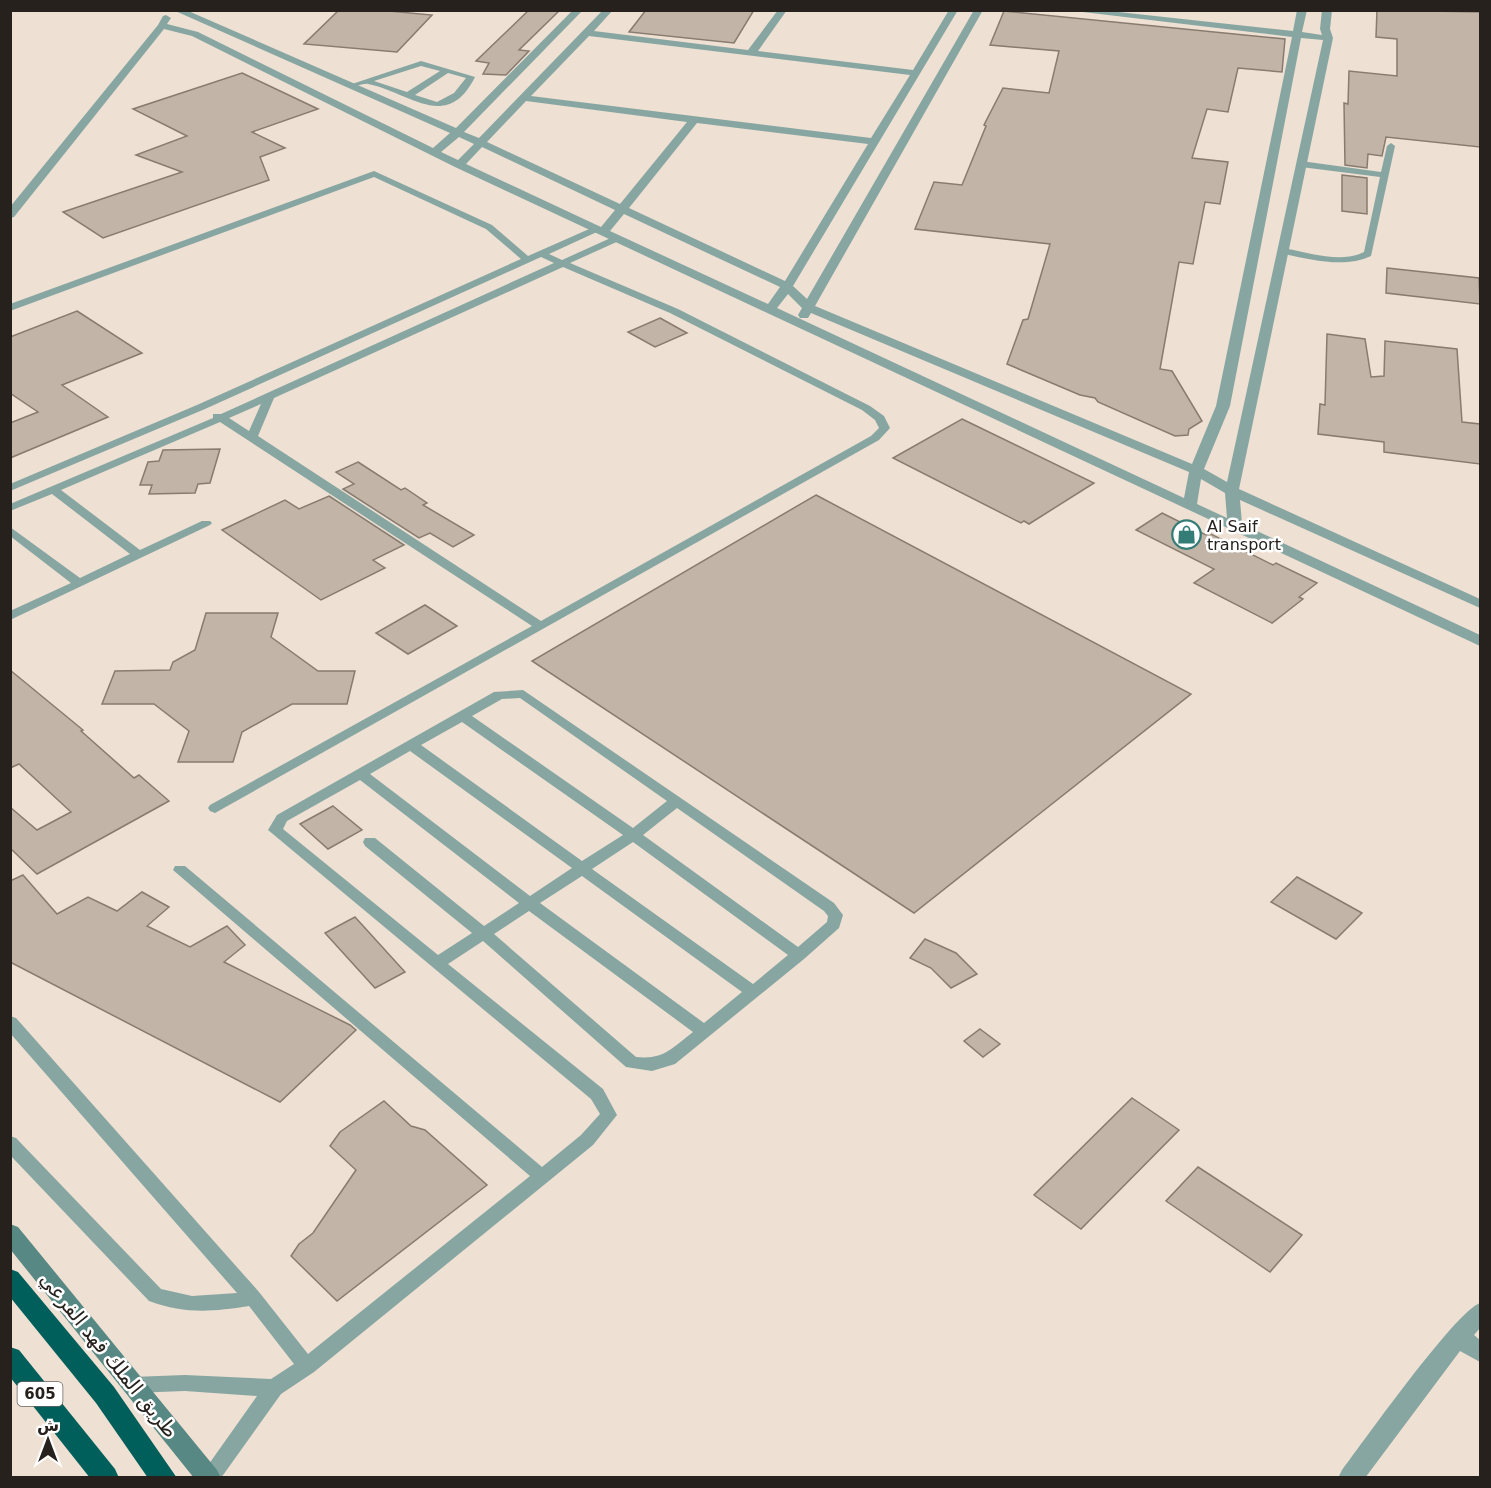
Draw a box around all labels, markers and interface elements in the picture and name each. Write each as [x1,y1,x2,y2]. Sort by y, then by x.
place label: Al Saif transport [1207,517,1281,554]
shop icon: Al Saif transport [1170,519,1202,551]
street label: طريق الملك فهد الفرعي [34,1268,183,1443]
road number: 605 [18,1382,63,1406]
north arrow [18,1410,78,1470]
text: ش [37,1416,59,1435]

